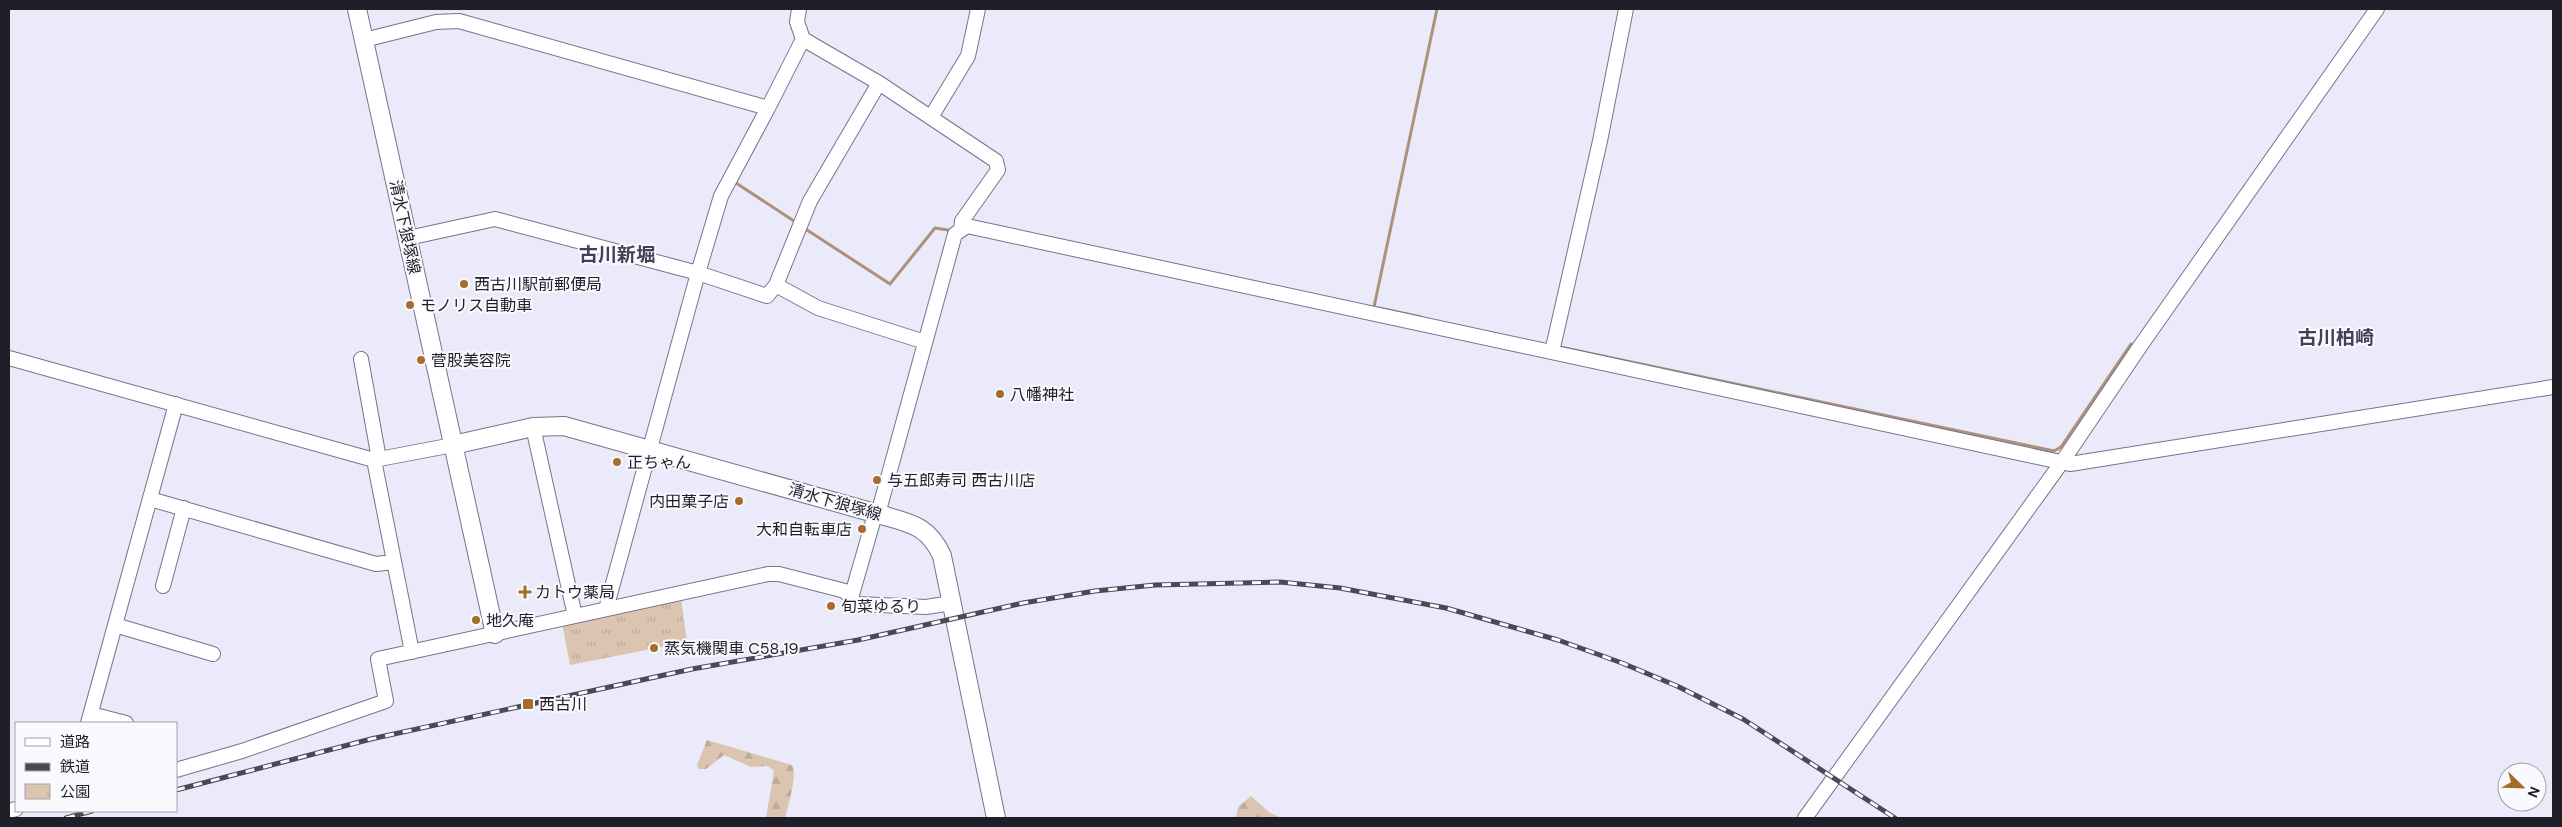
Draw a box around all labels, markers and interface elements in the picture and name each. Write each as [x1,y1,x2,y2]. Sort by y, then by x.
street label: 清水下狼塚線 [385,178,425,276]
district label: 古川新堀 [579,242,655,267]
place label: 西古川駅前郵便局 [474,274,602,295]
marker: 西古川駅前郵便局 [458,278,470,290]
place label: モノリス自動車 [420,295,532,316]
marker: モノリス自動車 [404,299,416,311]
district label: 古川柏崎 [2298,325,2374,350]
place label: 菅股美容院 [431,350,511,371]
marker: 菅股美容院 [415,354,427,366]
place label: 八幡神社 [1010,384,1074,405]
marker: 八幡神社 [994,388,1006,400]
place label: 正ちゃん [627,452,691,473]
marker: 正ちゃん [611,456,623,468]
place label: 与五郎寿司 西古川店 [887,470,1035,491]
marker: 与五郎寿司 西古川店 [871,474,883,486]
street label: 清水下狼塚線 [786,479,884,525]
place label: 内田菓子店 [649,491,729,512]
marker: 内田菓子店 [733,495,745,507]
place label: 大和自転車店 [756,519,852,540]
marker: 大和自転車店 [856,523,868,535]
place label: カトウ薬局 [535,582,615,603]
marker: カトウ薬局 [519,586,531,598]
place label: 旬菜ゆるり [841,596,921,617]
marker: 旬菜ゆるり [825,600,837,612]
place label: 地久庵 [486,610,534,631]
marker: 地久庵 [470,614,482,626]
place label: 蒸気機関車 C58 19 [664,638,799,659]
marker: 蒸気機関車 C58 19 [648,642,660,654]
place label: 西古川 [539,694,587,715]
marker: 西古川 [521,697,535,711]
legend [15,722,178,812]
text: 道路 [60,732,90,752]
text: 鉄道 [60,757,90,777]
north arrow [2497,762,2547,812]
text: 公園 [60,782,90,802]
text: N [2524,784,2544,800]

